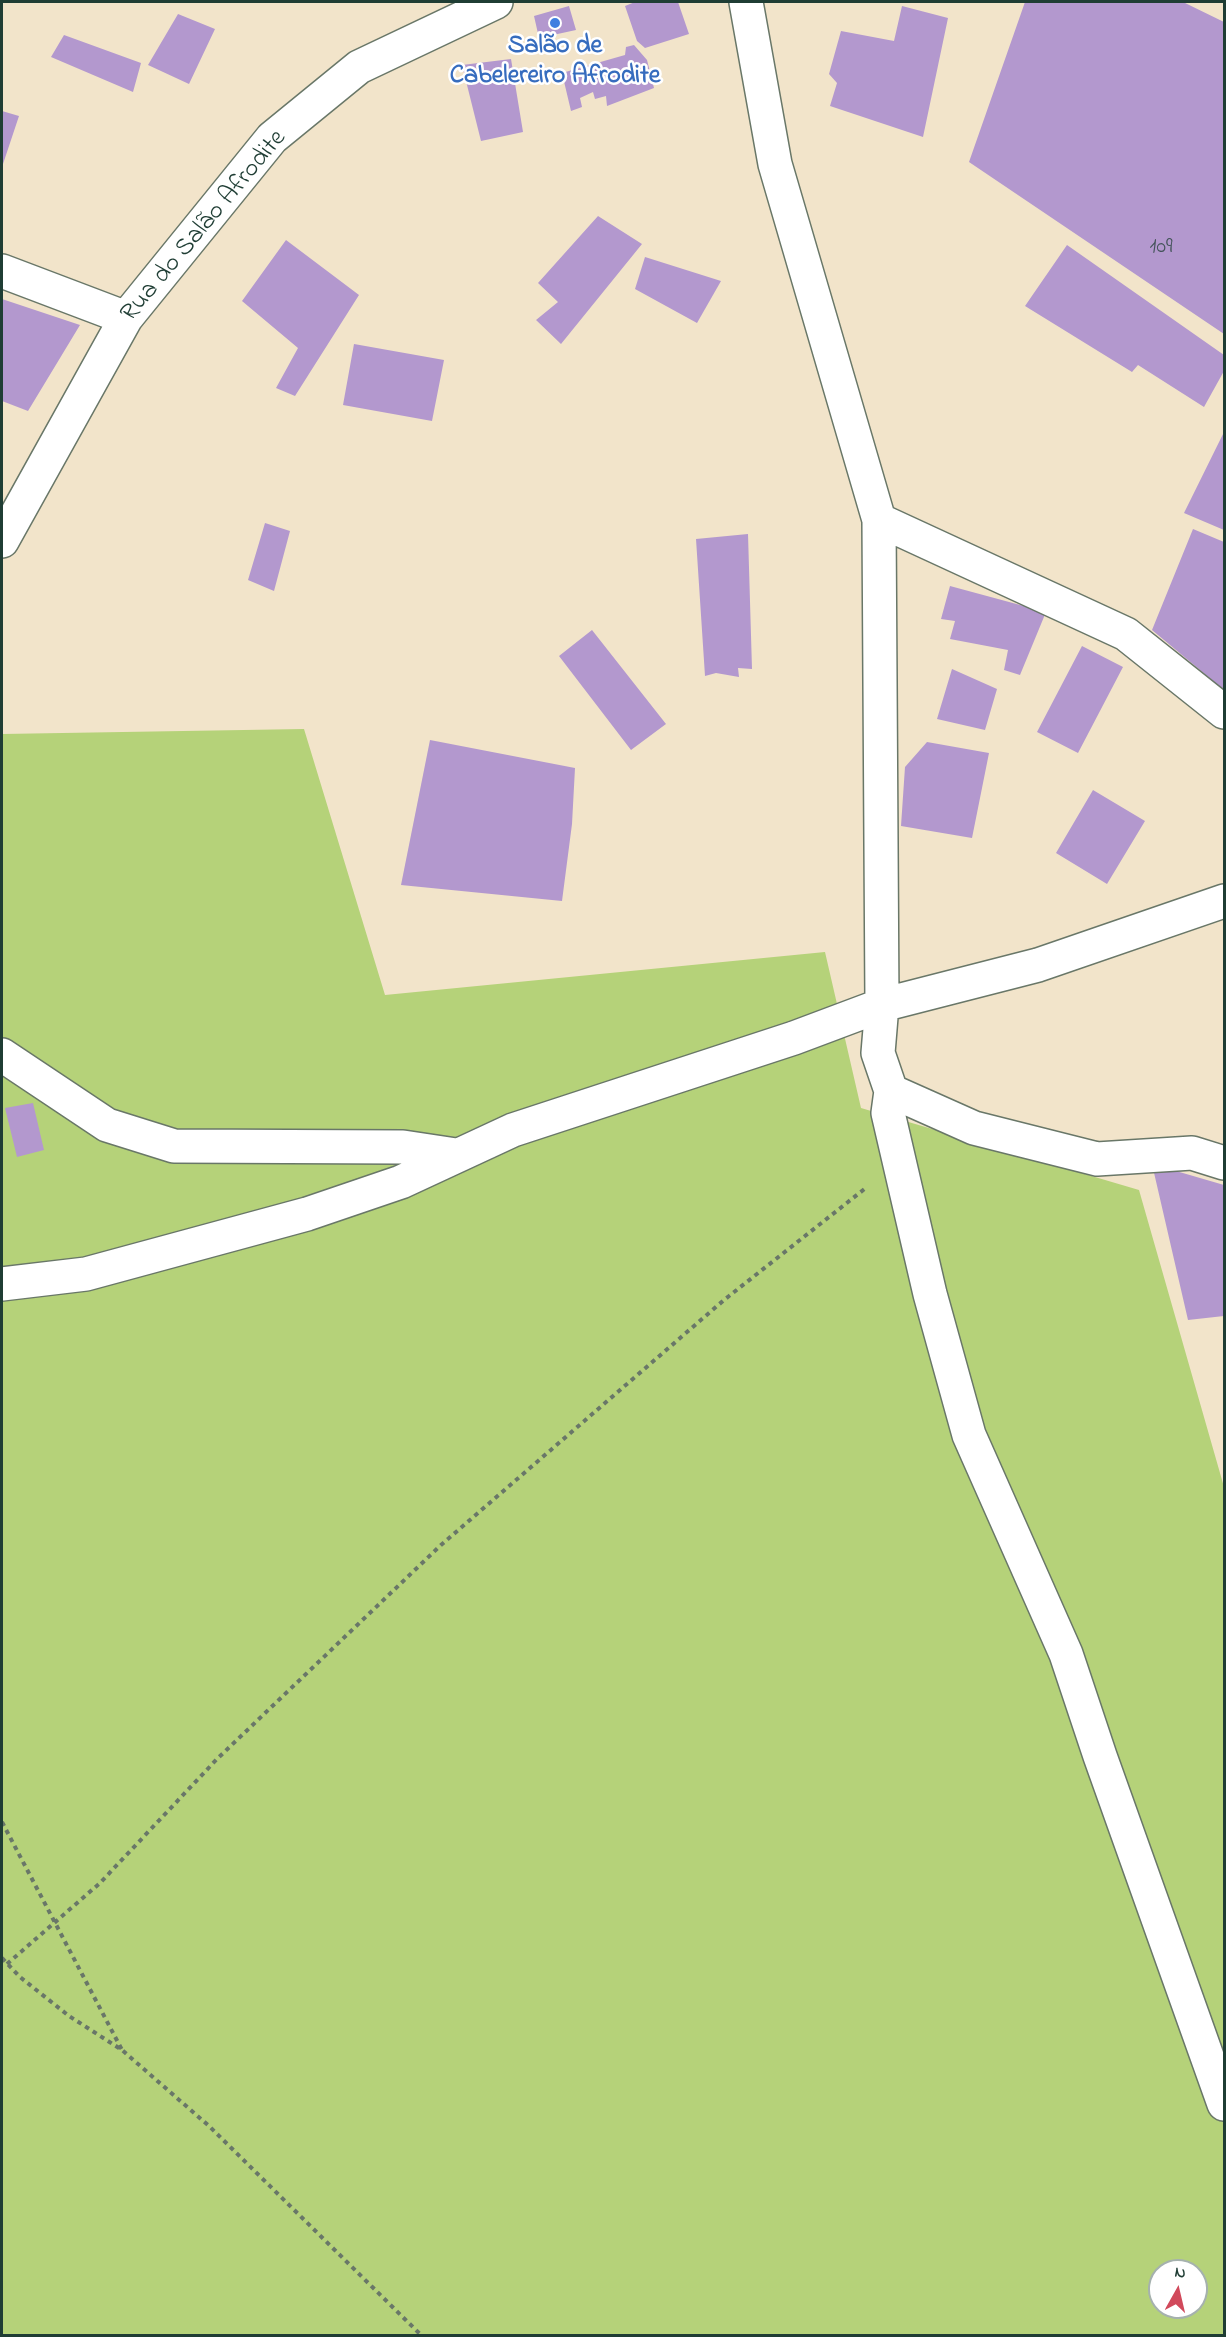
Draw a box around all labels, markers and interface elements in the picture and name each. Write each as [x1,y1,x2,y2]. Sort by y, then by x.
marker: Salão de Cabelereiro Afrodite [548,16,562,30]
place label: Salão de Cabelereiro Afrodite [450,32,660,94]
street label: Rua do Salão Afrodite [116,125,294,329]
house number: 109 [1149,235,1173,261]
north arrow [1148,2259,1208,2319]
text: N [1173,2261,1187,2286]

